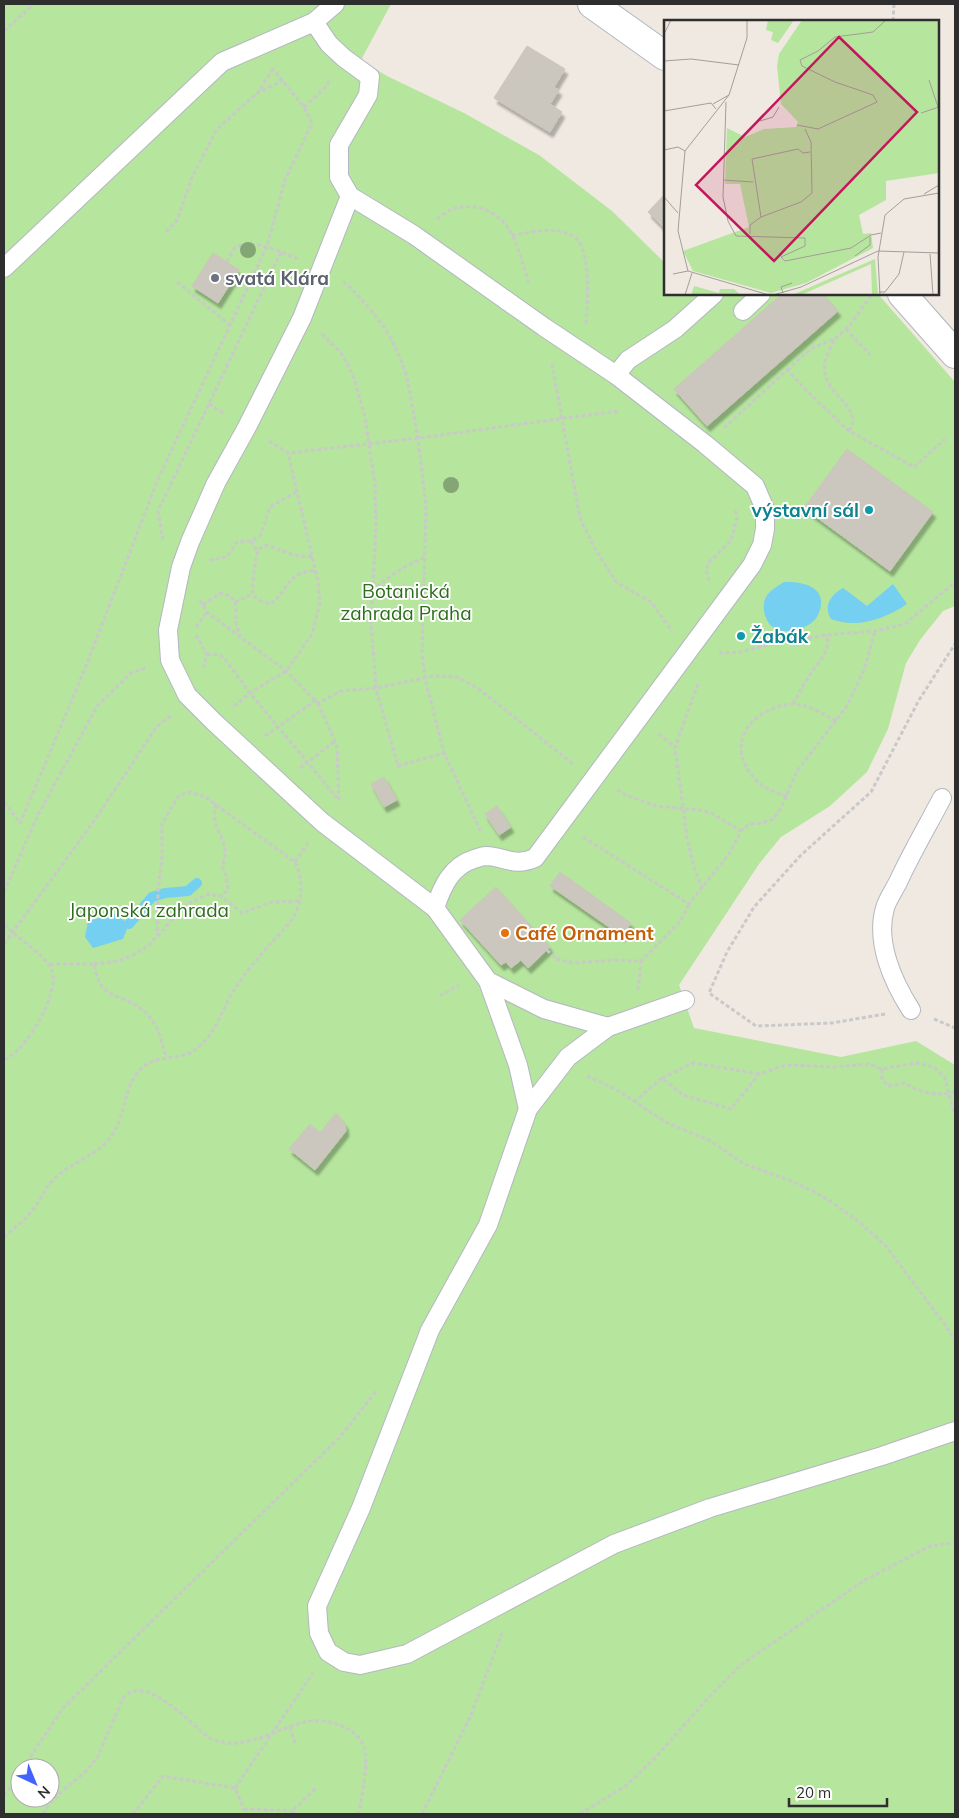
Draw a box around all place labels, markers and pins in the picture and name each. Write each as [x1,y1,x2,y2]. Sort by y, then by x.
place label: svatá Klára [225,266,329,290]
marker: svatá Klára [209,272,221,284]
place label: výstavní sál [751,498,859,522]
marker: výstavní sál [863,504,875,516]
place label: Žabák [751,624,809,648]
marker: Žabák [735,630,747,642]
place label: Café Ornament [515,921,654,945]
marker: Café Ornament [499,927,511,939]

